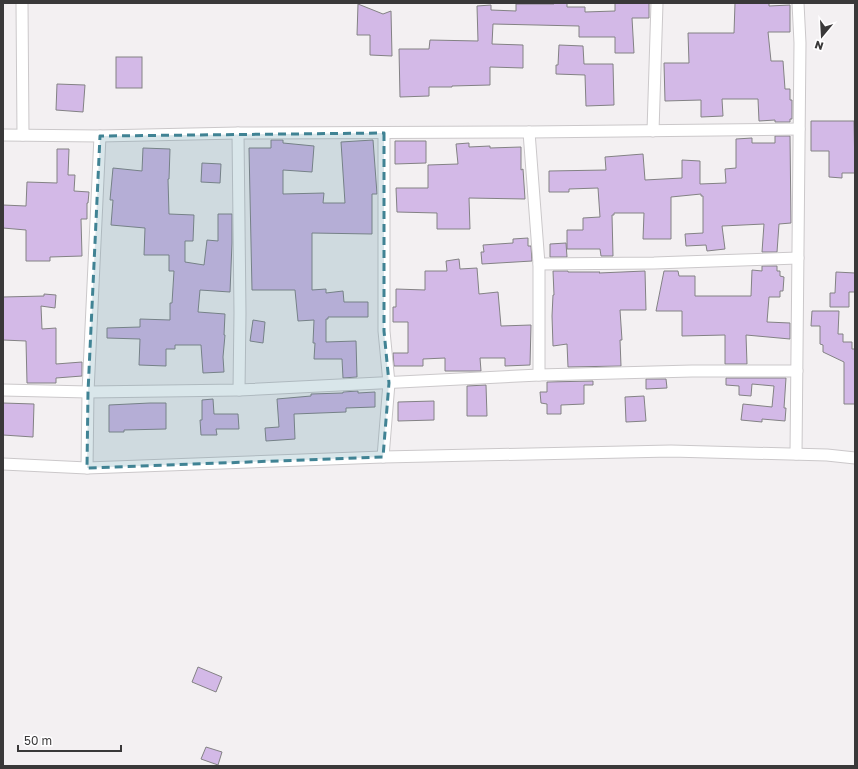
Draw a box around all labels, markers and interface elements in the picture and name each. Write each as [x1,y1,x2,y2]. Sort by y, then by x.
north arrow [802,16,842,56]
text: N [813,39,825,53]
scale bar [18,727,121,753]
text: 50 m [24,733,52,748]

